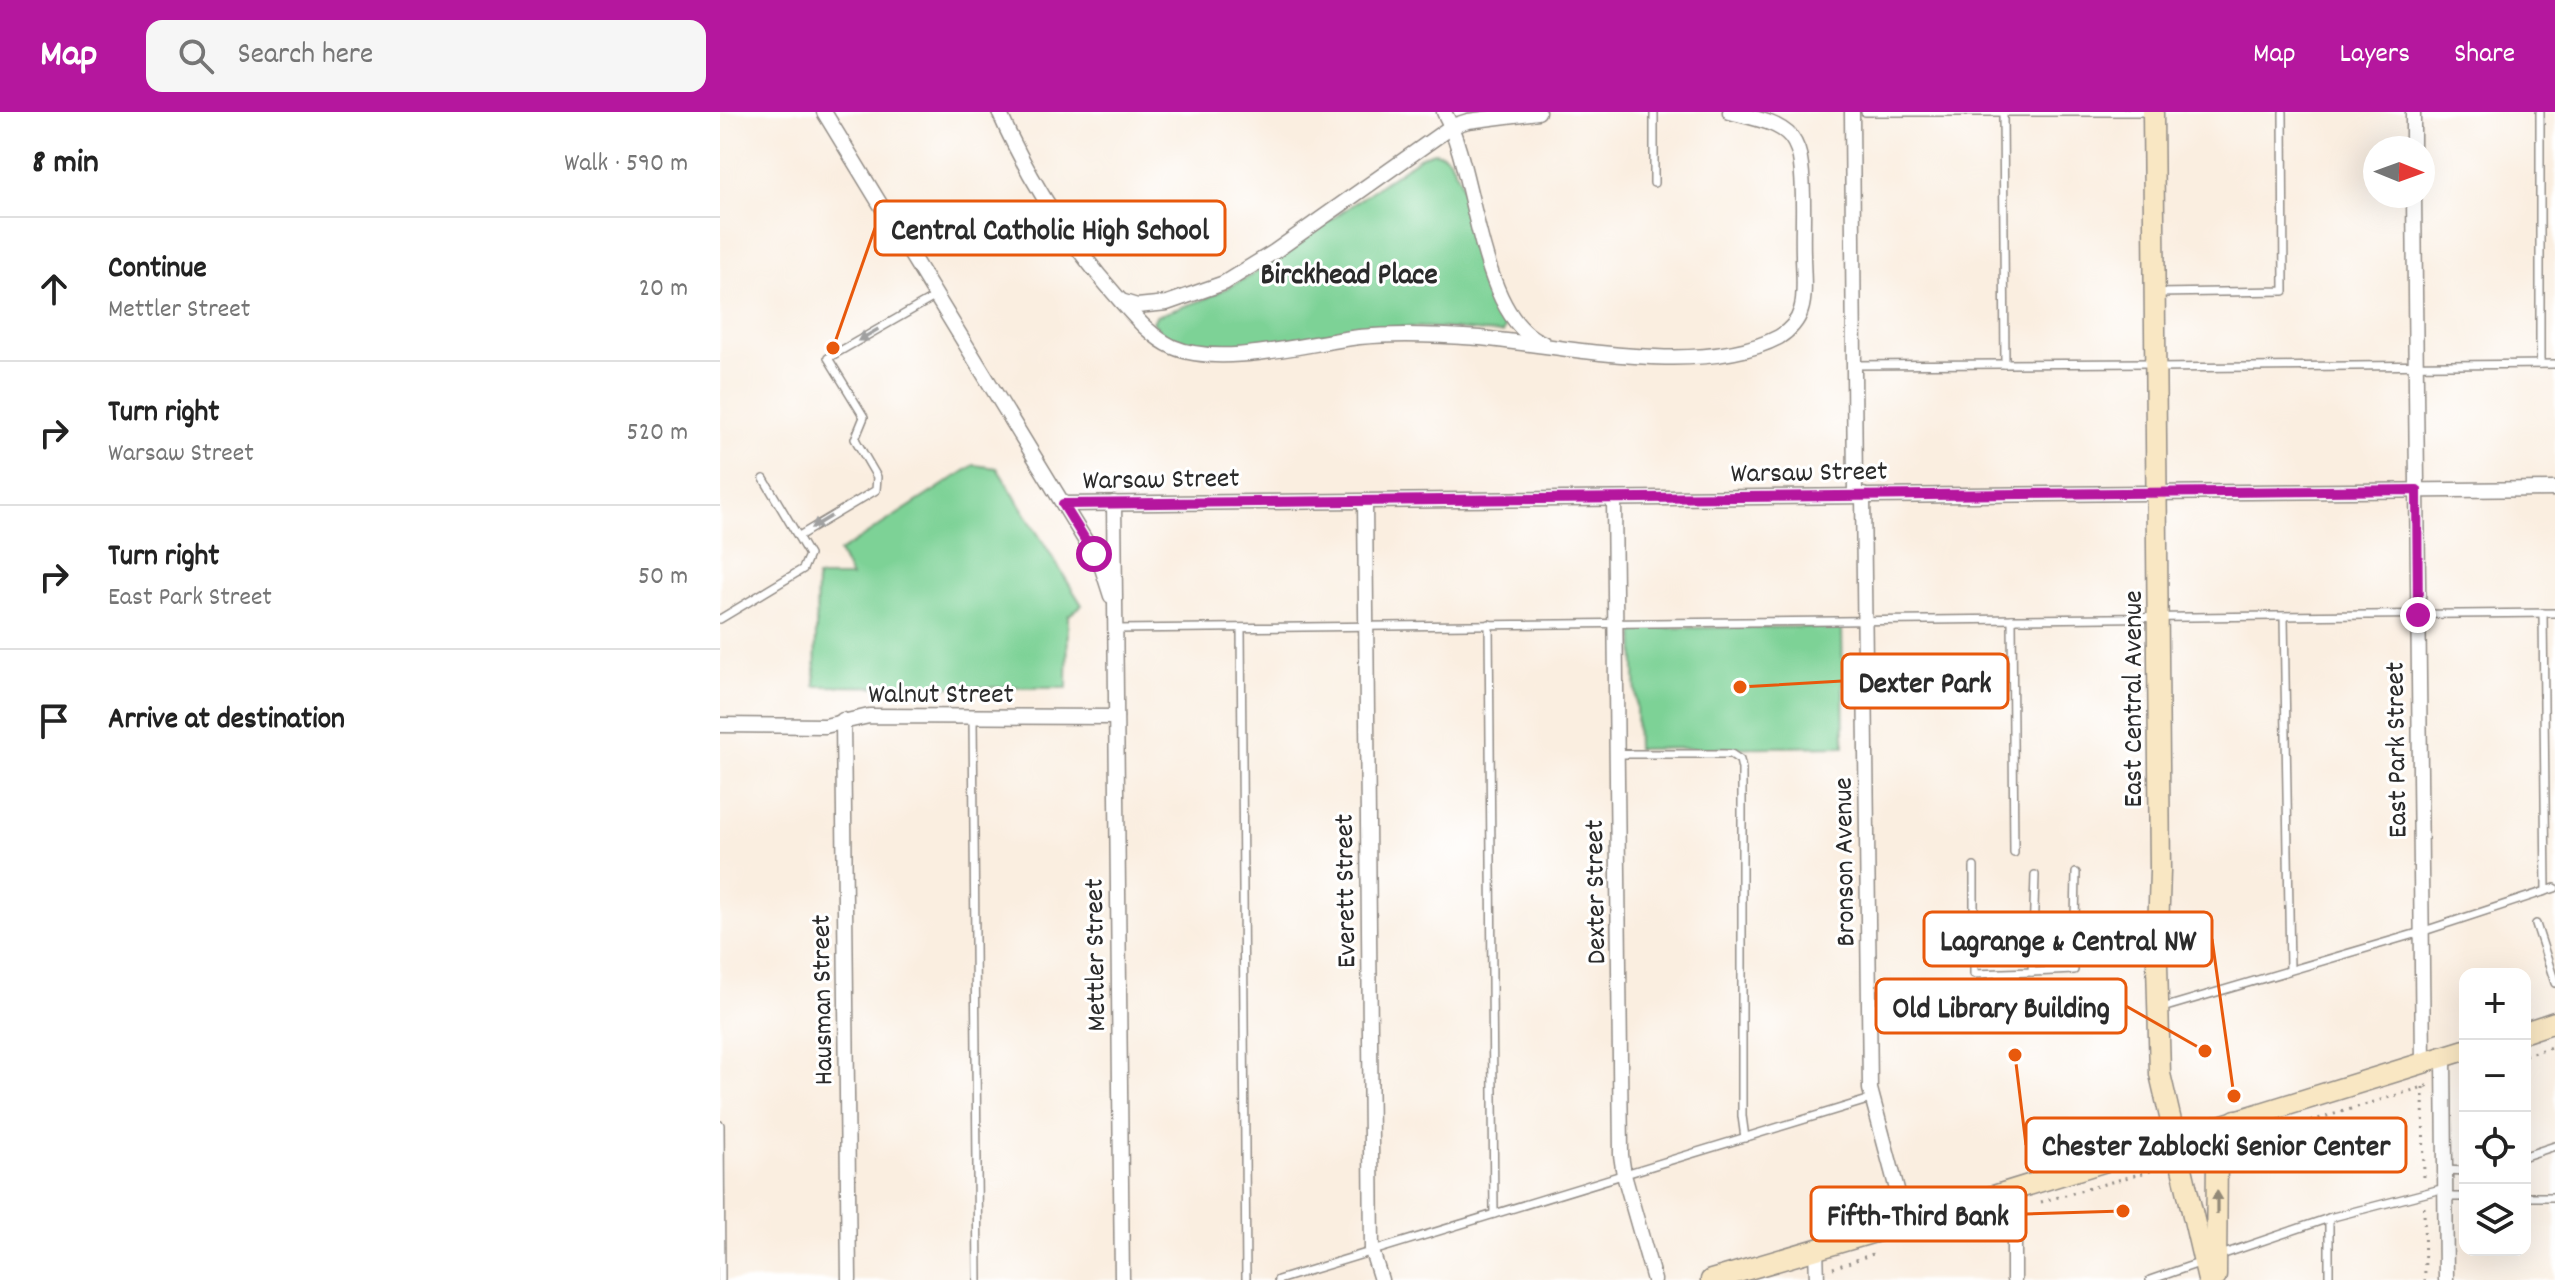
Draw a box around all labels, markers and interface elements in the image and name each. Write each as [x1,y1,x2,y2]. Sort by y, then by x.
search box [146,20,706,92]
text: Map [40,29,98,84]
icon: search [174,34,218,78]
text: Search here [238,35,373,78]
text: Map [2253,36,2296,76]
text: Layers [2340,36,2410,76]
text: Share [2454,36,2515,76]
north arrow [2363,136,2435,208]
text: 8 min [32,140,99,189]
text: Walk · 590 m [564,146,688,183]
callout: Central Catholic High School [875,201,1225,255]
text: Central Catholic High School [891,212,1210,255]
text: Continue [108,249,207,292]
district label: Birckhead Place [1260,256,1438,299]
icon: ahead [32,267,76,311]
text: 20 m [639,271,688,308]
text: Mettler Street [108,292,250,329]
one-way arrow [857,328,880,342]
text: Turn right [108,393,219,436]
icon: right [32,411,76,455]
text: 520 m [627,415,688,452]
text: Warsaw Street [108,436,254,473]
street label: Warsaw Street [1730,454,1888,496]
street label: Warsaw Street [1082,461,1240,503]
one-way arrow [810,515,832,529]
route start [1076,536,1112,572]
text: Turn right [108,537,219,580]
icon: right [32,555,76,599]
text: 50 m [638,559,688,596]
text: East Park Street [108,580,272,617]
street label: East Central Avenue [2116,590,2156,808]
route end [2400,597,2436,633]
callout: Dexter Park [1842,654,2008,708]
street label: East Park Street [2377,661,2421,839]
text: Dexter Park [1858,665,1992,708]
street label: Walnut Street [868,677,1014,717]
icon: arrive [32,699,76,743]
text: Arrive at destination [108,700,345,743]
street label: Bronson Avenue [1826,777,1868,947]
street label: Everett Street [1327,813,1369,969]
street label: Dexter Street [1577,819,1619,965]
street label: Mettler Street [1077,878,1119,1032]
callout: Lagrange & Central NW [1924,912,2212,966]
street label: Hausman Street [804,914,846,1086]
text: Lagrange & Central NW [1940,923,2197,966]
map controls [2459,968,2531,1256]
button: + [2459,968,2531,1040]
callout: Old Library Building [1876,979,2126,1033]
text: Old Library Building [1892,990,2110,1033]
button: − [2459,1040,2531,1112]
button: locate [2459,1112,2531,1184]
callout: Chester Zablocki Senior Center [2026,1118,2406,1172]
text: Chester Zablocki Senior Center [2042,1128,2391,1171]
button: layers [2459,1184,2531,1256]
callout: Fifth-Third Bank [1811,1187,2026,1241]
one-way arrow [2211,1189,2223,1214]
text: Fifth-Third Bank [1827,1198,2009,1241]

